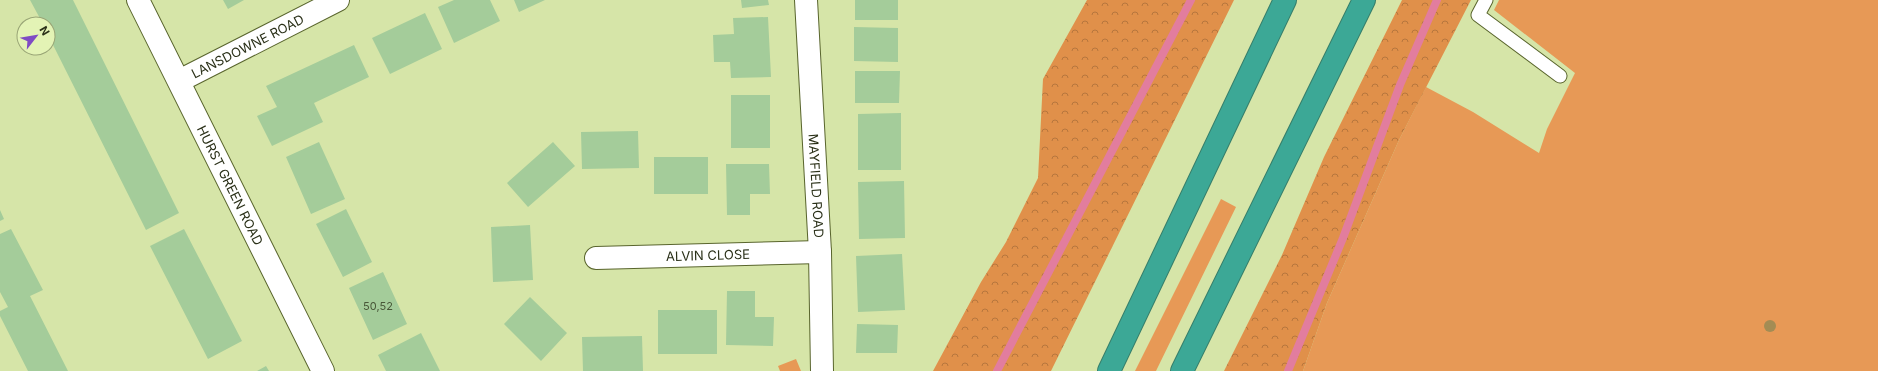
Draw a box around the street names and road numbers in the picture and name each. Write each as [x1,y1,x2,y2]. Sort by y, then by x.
street label: LANSDOWNE ROAD [189,11,307,81]
street label: HURST GREEN ROAD [194,123,267,248]
street label: MAYFIELD ROAD [805,133,827,238]
street label: ALVIN CLOSE [666,246,750,264]

